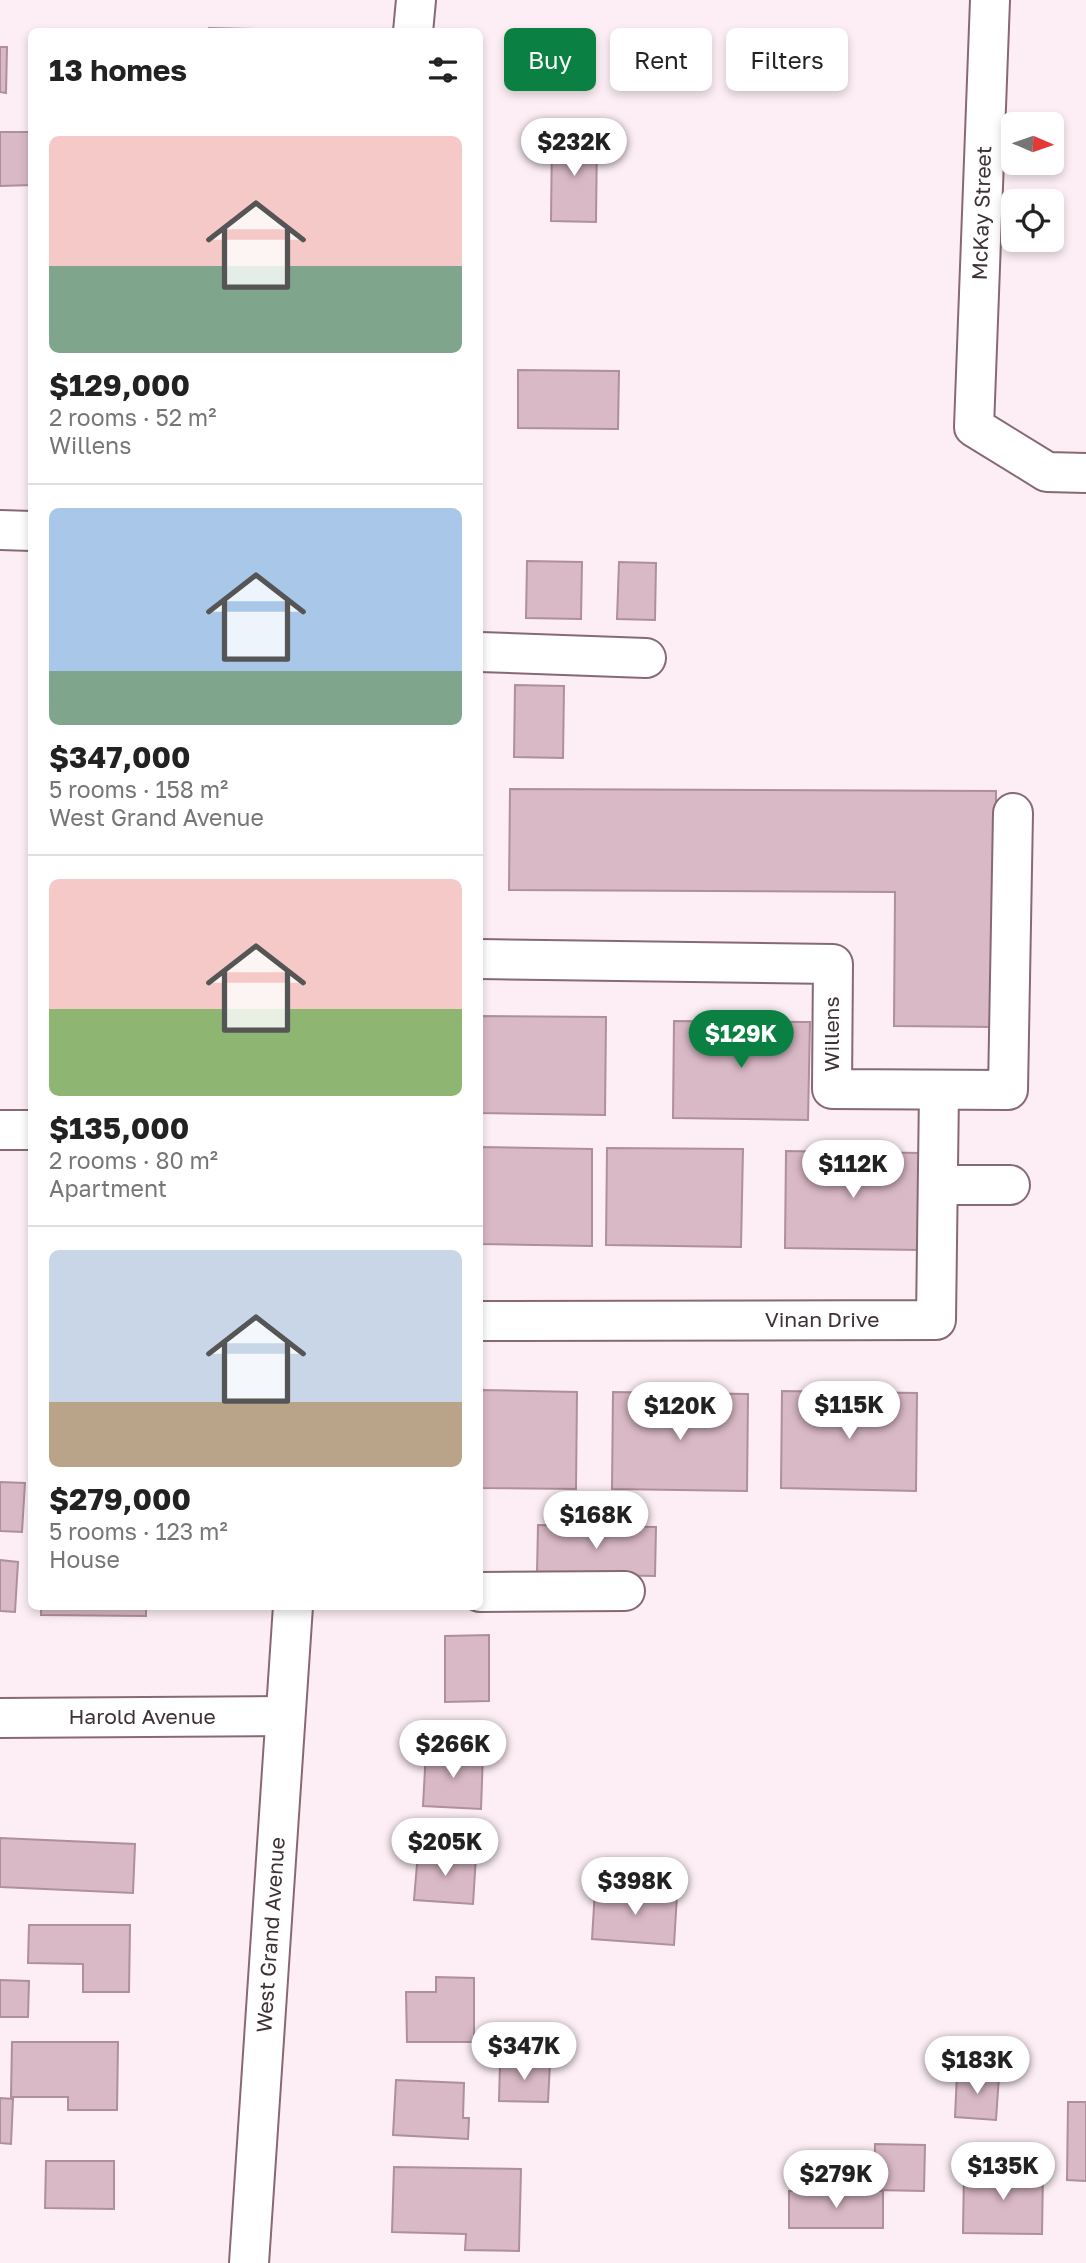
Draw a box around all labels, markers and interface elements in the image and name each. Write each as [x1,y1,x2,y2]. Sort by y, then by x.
chip: Buy [504,28,596,91]
chip: Rent [610,28,712,91]
chip: Filters [726,28,848,91]
icon: filters [424,51,462,89]
text: 13 homes [49,52,187,88]
north arrow [1001,112,1064,175]
map controls [1001,112,1064,252]
pin: $232K [525,118,623,178]
text: $232K [537,127,611,155]
street label: McKay Street [966,145,996,281]
icon: home [193,182,319,308]
button: locate [1001,189,1064,252]
text: $129,000 [49,367,190,403]
text: 2 rooms · 52 m² [49,403,216,431]
text: Willens [49,431,131,459]
icon: home [193,554,319,680]
text: $347,000 [49,739,191,775]
text: 5 rooms · 158 m² [49,775,228,803]
text: West Grand Avenue [49,803,264,831]
icon: home [193,925,319,1051]
street label: Willens [818,996,844,1072]
pin: $129K [692,1010,790,1070]
text: $129K [705,1019,777,1047]
text: $135,000 [49,1110,189,1146]
pin: $112K [804,1140,902,1200]
text: 2 rooms · 80 m² [49,1146,218,1174]
text: $112K [818,1149,888,1177]
text: Apartment [49,1174,167,1202]
icon: home [193,1296,319,1422]
street label: Vinan Drive [765,1306,879,1332]
pin: $120K [631,1382,729,1442]
pin: $115K [800,1382,898,1441]
text: $115K [814,1390,884,1418]
text: $120K [644,1391,716,1419]
text: $279,000 [49,1481,191,1517]
pin: $168K [547,1492,645,1551]
text: $168K [559,1500,633,1528]
text: 5 rooms · 123 m² [49,1517,228,1545]
text: House [49,1545,120,1573]
street label: Harold Avenue [68,1703,216,1729]
pin: $266K [404,1720,502,1780]
text: $266K [415,1729,491,1757]
pin: $205K [396,1818,494,1878]
text: $205K [407,1827,483,1855]
street label: West Grand Avenue [250,1836,290,2034]
pin: $398K [586,1857,684,1917]
text: $398K [597,1866,673,1894]
pin: $347K [475,2022,573,2082]
text: $347K [487,2031,561,2059]
pin: $183K [928,2036,1026,2096]
text: $183K [941,2045,1013,2073]
pin: $135K [954,2142,1052,2202]
pin: $279K [787,2150,885,2210]
text: $135K [967,2151,1039,2179]
text: $279K [799,2159,873,2187]

